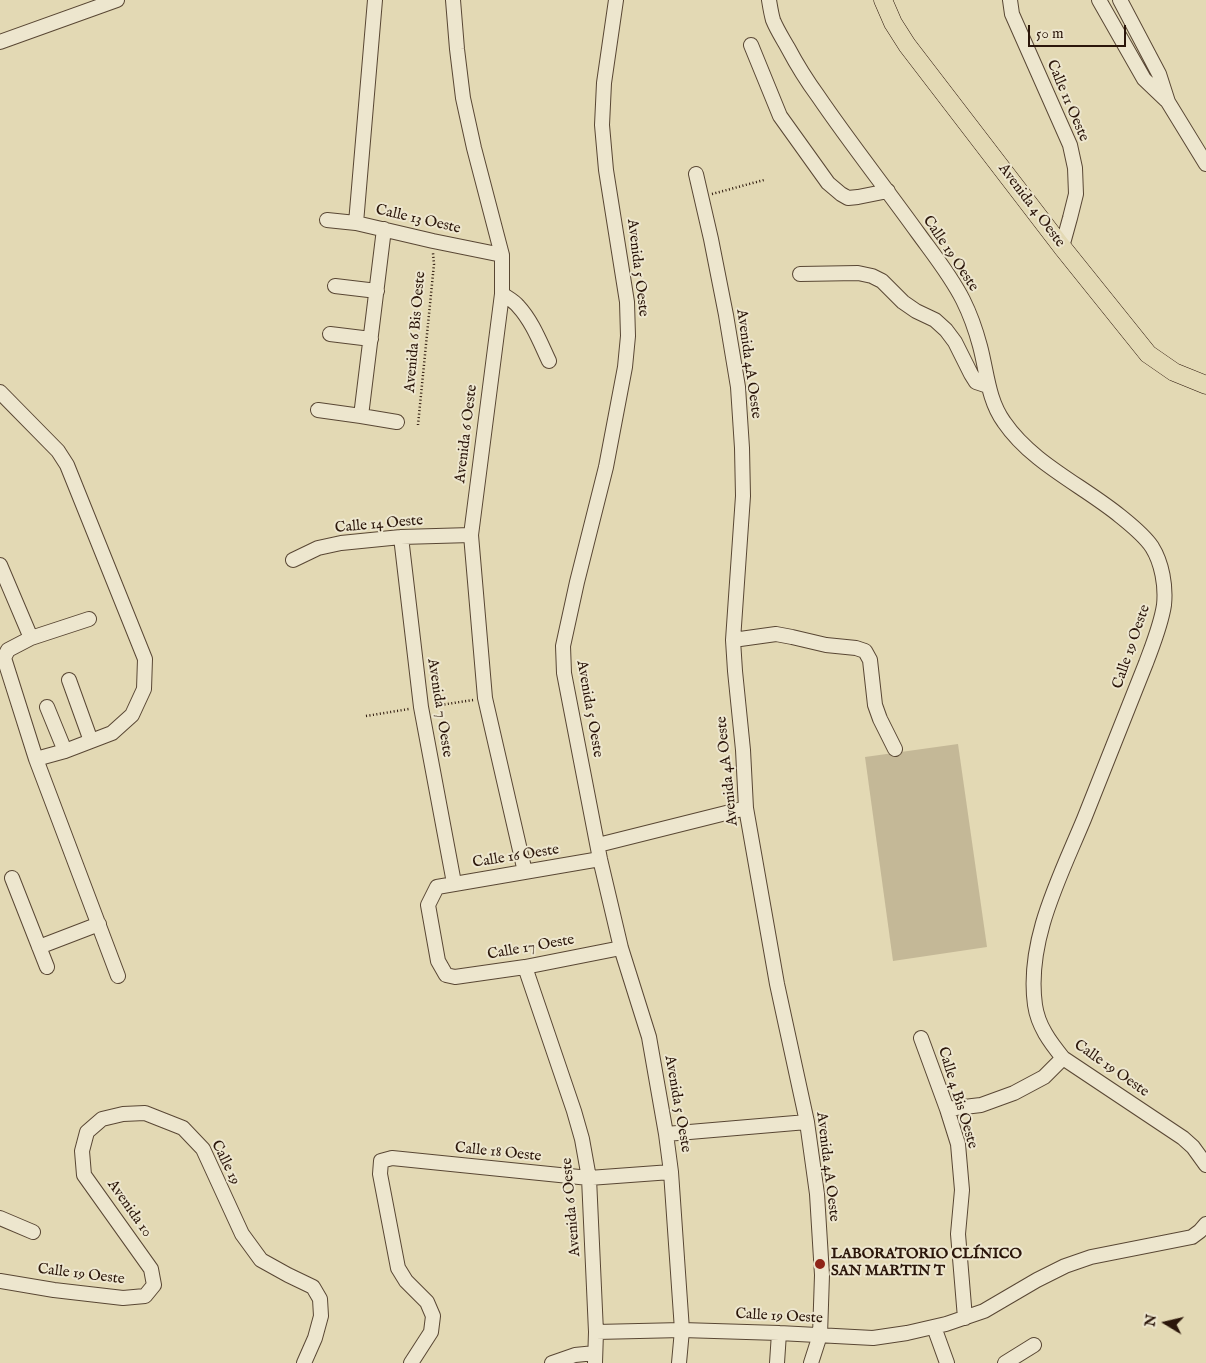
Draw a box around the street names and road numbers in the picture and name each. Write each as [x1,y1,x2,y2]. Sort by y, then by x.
street label: Calle 11 Oeste [1042,58,1092,144]
street label: Avenida 4 Oeste [994,161,1068,251]
street label: Calle 13 Oeste [374,201,462,239]
street label: Calle 19 Oeste [918,213,982,295]
street label: Avenida 5 Oeste [622,218,652,318]
street label: Avenida 6 Bis Oeste [402,271,430,393]
street label: Avenida 4A Oeste [731,308,765,420]
street label: Avenida 6 Oeste [452,384,482,484]
street label: Calle 14 Oeste [334,512,424,538]
street label: Calle 19 Oeste [1109,603,1155,691]
street label: Avenida 7 Oeste [422,657,456,759]
street label: Avenida 5 Oeste [572,659,606,759]
street label: Avenida 4A Oeste [713,715,743,827]
street label: Calle 16 Oeste [471,841,561,873]
street label: Calle 17 Oeste [486,931,576,965]
street label: Calle 19 Oeste [1070,1037,1152,1101]
street label: Calle 4 Bis Oeste [933,1045,981,1151]
street label: Avenida 5 Oeste [660,1054,694,1154]
street label: Avenida 4A Oeste [811,1111,843,1223]
street label: Calle 19 [206,1138,244,1188]
street label: Calle 18 Oeste [454,1140,542,1166]
street label: Avenida 6 Oeste [559,1157,585,1257]
street label: Avenida 10 [103,1177,155,1241]
street label: Calle 19 Oeste [36,1261,126,1289]
street label: Calle 19 Oeste [735,1306,823,1328]

